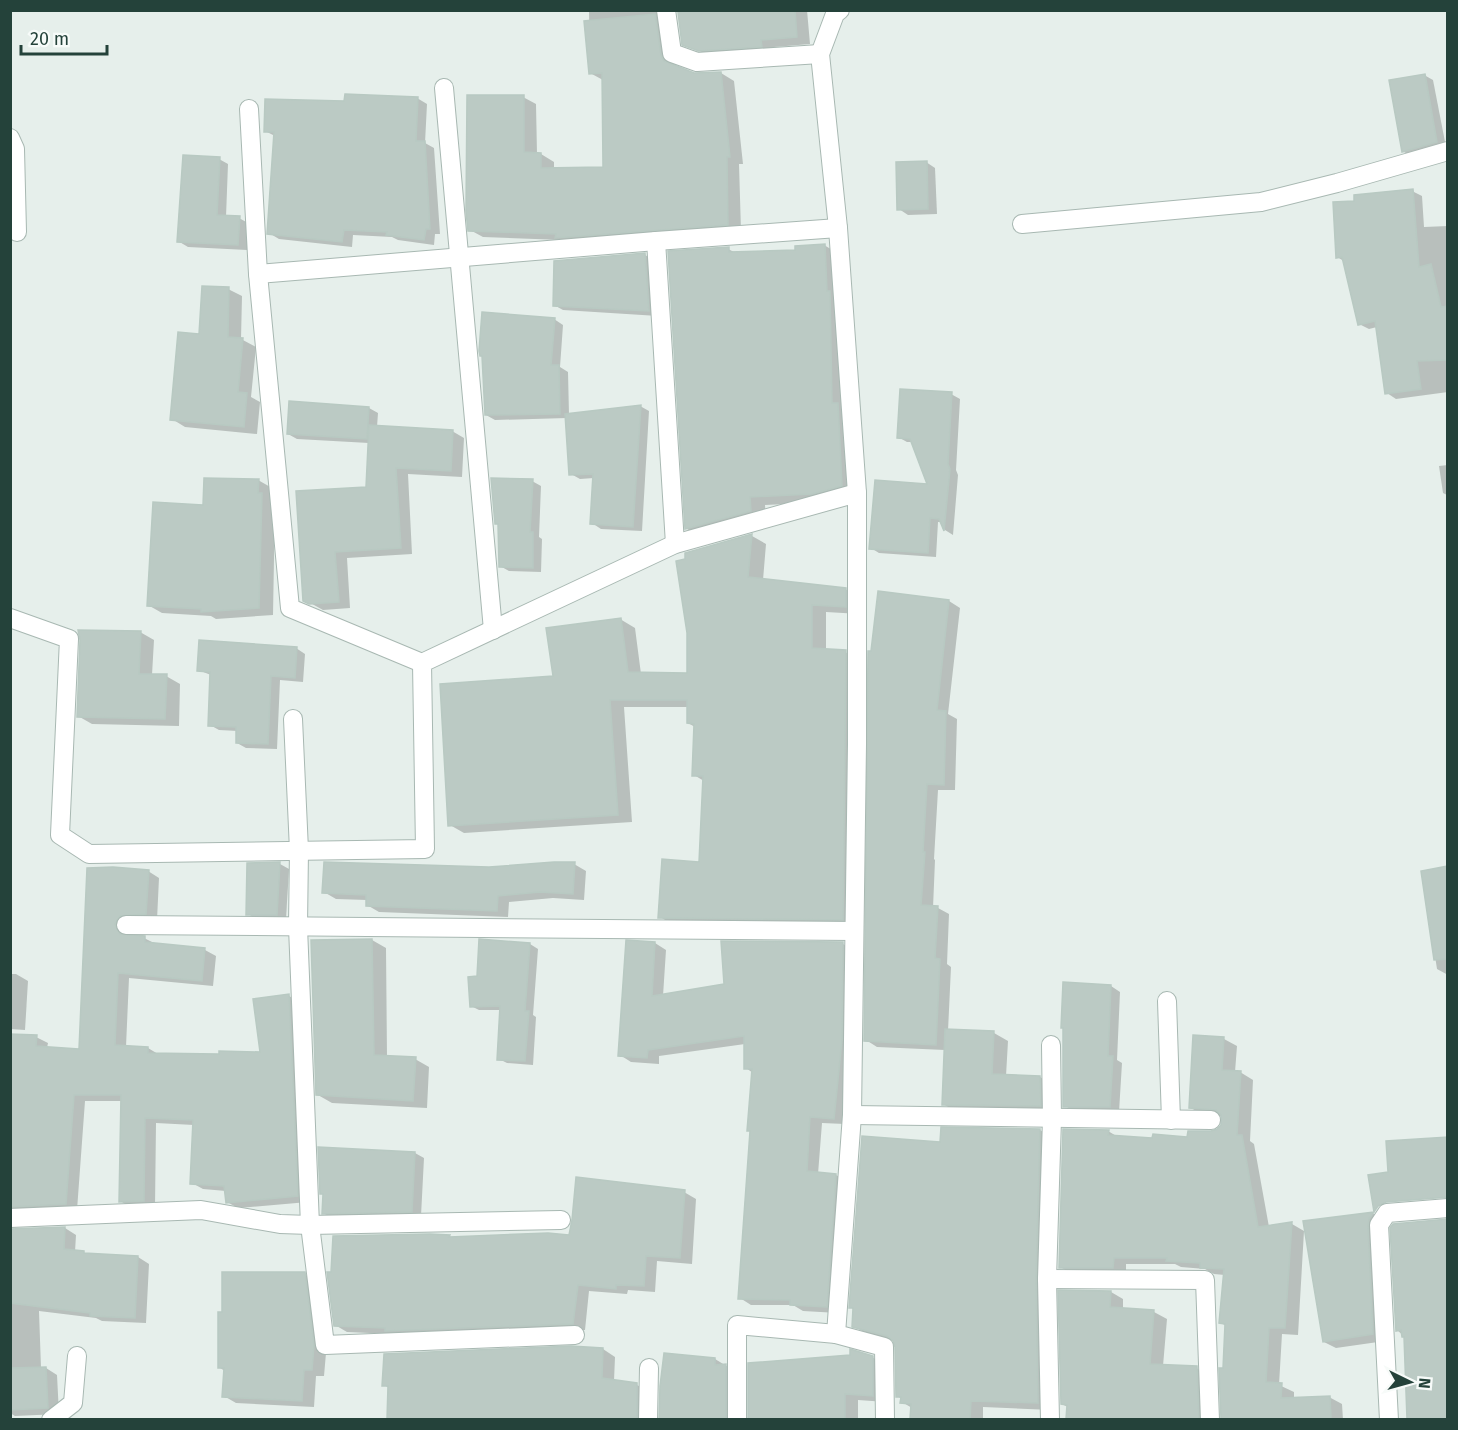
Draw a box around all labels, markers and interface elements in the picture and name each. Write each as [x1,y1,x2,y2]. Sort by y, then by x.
scale bar [21,18,106,56]
text: 20 m [30,28,69,50]
north arrow [1380,1352,1440,1412]
text: N [1415,1377,1434,1389]

